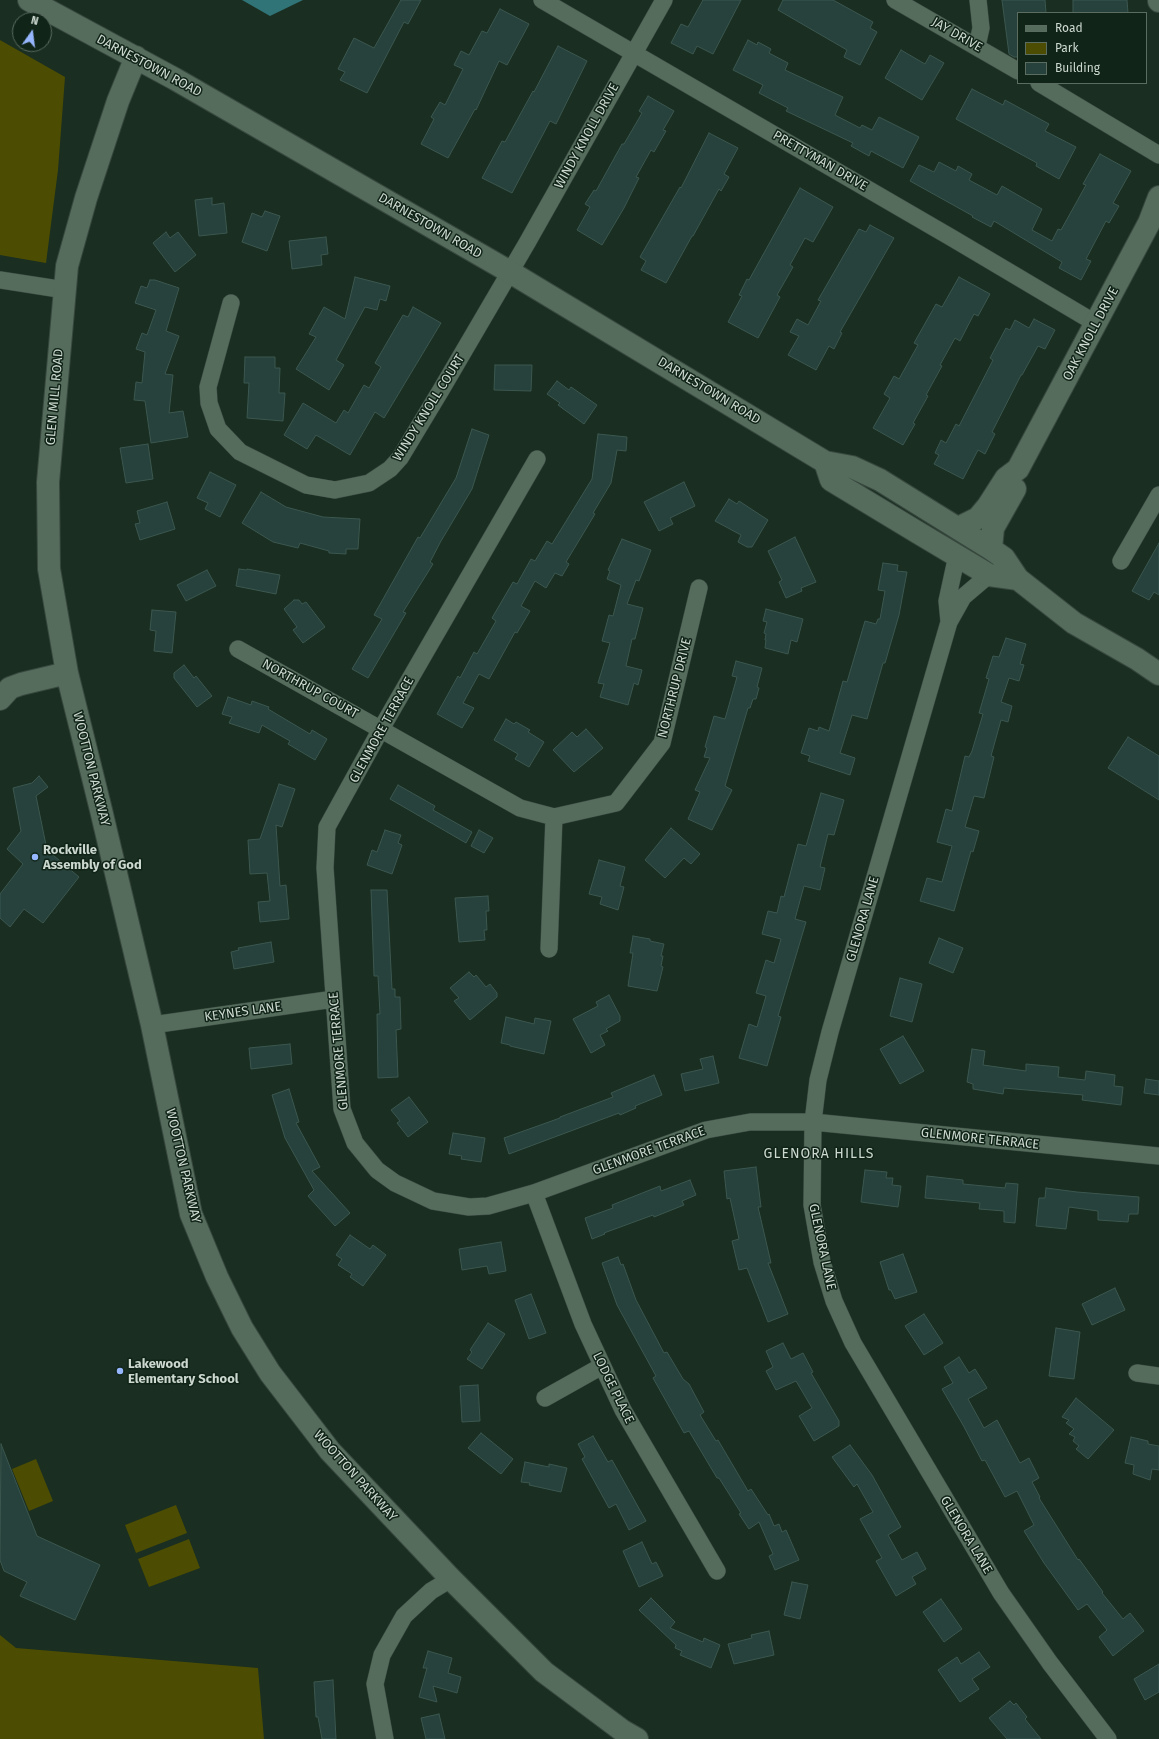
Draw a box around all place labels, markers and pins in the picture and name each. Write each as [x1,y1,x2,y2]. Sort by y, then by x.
place label: Rockville Assembly of God [43,842,142,873]
marker: Rockville Assembly of God [30,852,40,862]
place label: Lakewood Elementary School [128,1356,239,1387]
marker: Lakewood Elementary School [115,1366,125,1376]

